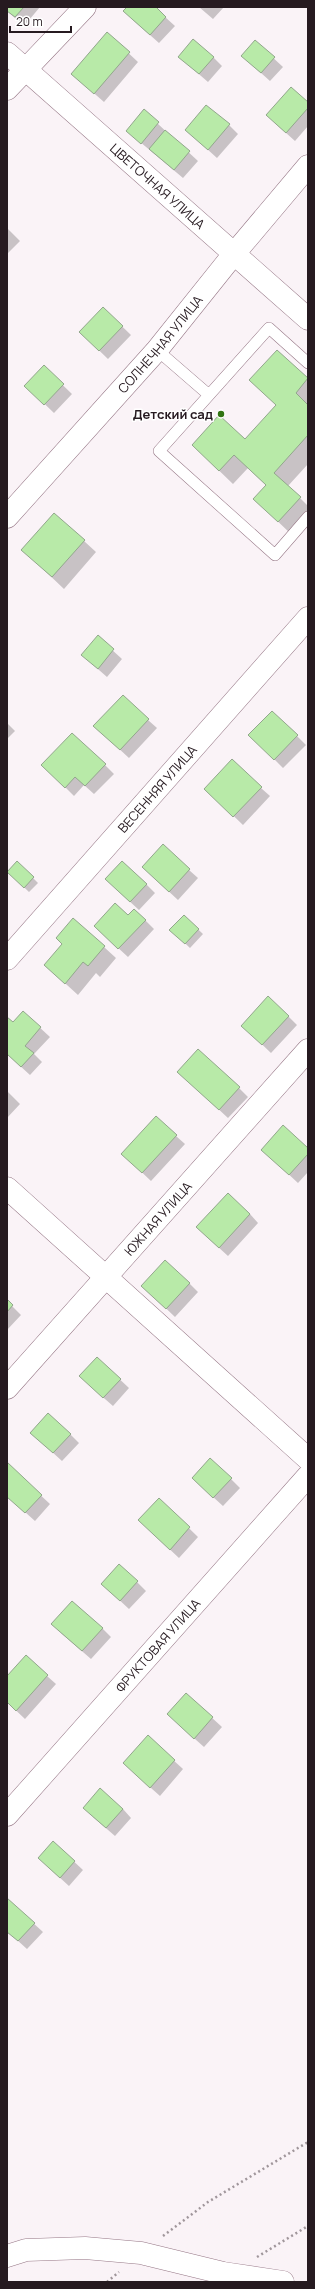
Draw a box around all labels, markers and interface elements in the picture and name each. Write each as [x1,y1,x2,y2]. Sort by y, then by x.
scale bar [10,8,71,34]
text: 20 m [16,13,43,30]
street label: ЦВЕТОЧНАЯ УЛИЦА [106,139,209,233]
street label: СОЛНЕЧНАЯ УЛИЦА [114,291,207,397]
place label: Детский сад [133,405,213,423]
marker: Детский сад [216,409,226,419]
street label: ВЕСЕННЯЯ УЛИЦА [114,741,201,837]
street label: ЮЖНАЯ УЛИЦА [120,1178,196,1259]
street label: ФРУКТОВАЯ УЛИЦА [111,1594,204,1696]

